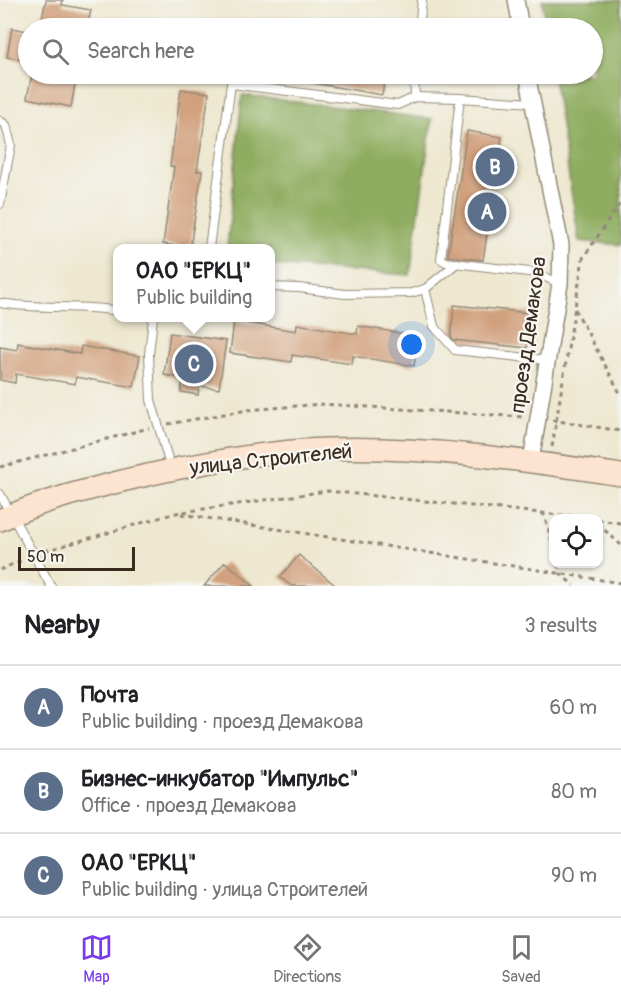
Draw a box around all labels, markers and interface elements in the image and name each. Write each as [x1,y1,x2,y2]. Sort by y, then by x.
search box [18,18,603,84]
icon: search [39,35,72,68]
text: Search here [87,37,194,65]
pin: B [476,144,514,190]
pin: A [468,190,506,234]
popup [113,244,275,322]
street label: проезд Демакова [504,255,553,415]
text: ОАО "ЕРКЦ" [136,257,251,285]
text: Public building [136,285,252,310]
your location [397,330,426,359]
pin: C [174,342,214,386]
street label: улица Строителей [187,438,354,482]
map controls [549,514,603,568]
button: locate [549,514,603,568]
scale bar [18,544,135,572]
text: 50 m [27,547,64,567]
text: Nearby [24,609,100,641]
text: 3 results [525,613,597,638]
text: Почта [81,681,138,709]
text: A [37,695,50,720]
text: 60 m [550,695,597,720]
text: Public building · проезд Демакова [81,709,363,734]
text: Бизнес-инкубатор "Импульс" [81,765,358,793]
text: B [38,779,49,804]
text: 80 m [551,779,597,804]
text: Office · проезд Демакова [81,793,296,818]
text: ОАО "ЕРКЦ" [81,849,197,877]
text: C [37,863,50,888]
text: 90 m [551,863,597,888]
text: Public building · улица Строителей [81,877,368,902]
tab: Map [80,931,113,987]
tab: Directions [273,931,341,987]
tab: Saved [501,931,541,987]

